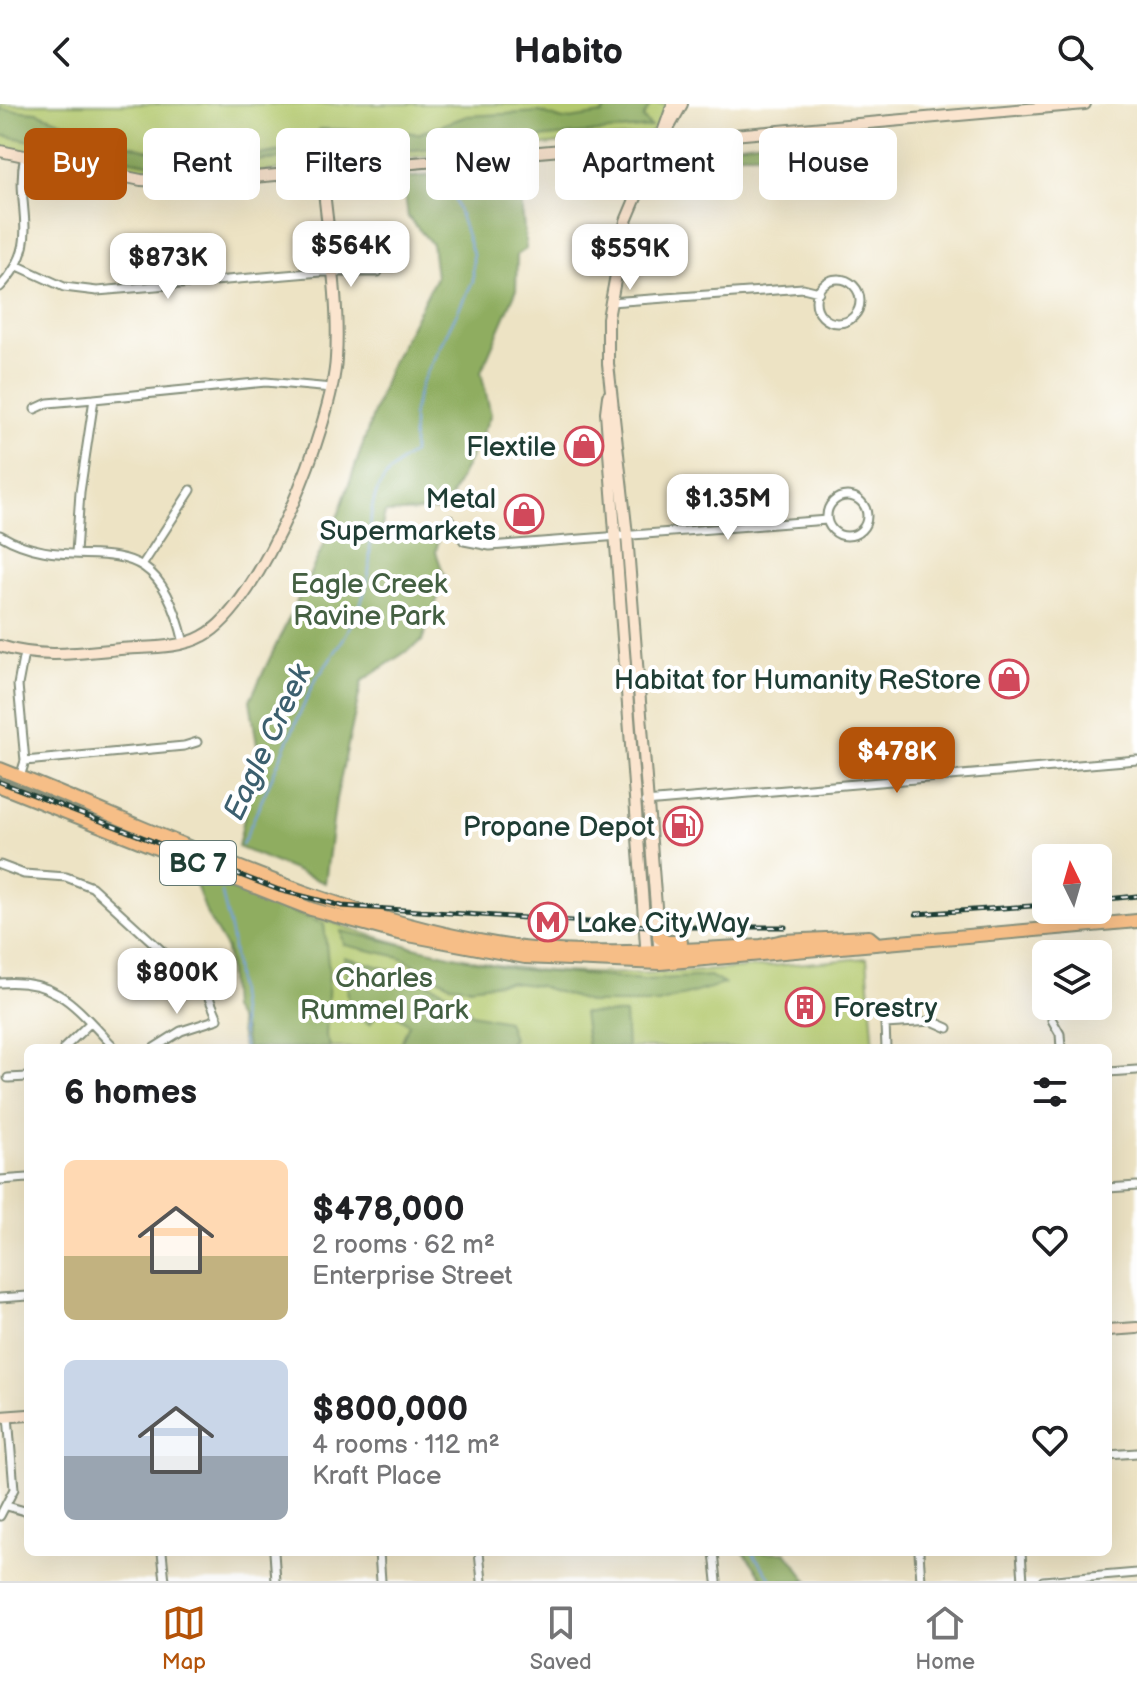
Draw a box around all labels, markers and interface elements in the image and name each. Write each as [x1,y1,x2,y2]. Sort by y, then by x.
icon: back [40,30,84,74]
icon: search [1053,30,1097,74]
text: Habito [514,31,623,74]
chip: Buy [24,128,127,200]
chip: Rent [143,128,260,200]
chip: Filters [276,128,410,200]
chip: New [426,128,539,200]
chip: Apartment [555,128,743,200]
chip: House [759,128,897,200]
pin: $564K [295,221,407,289]
pin: $559K [574,224,686,292]
text: $564K [311,231,391,262]
pin: $873K [112,233,224,301]
text: $559K [590,234,670,265]
text: $873K [128,243,208,274]
shop icon: Flextile [563,425,605,467]
place label: Flextile [466,431,556,464]
pin: $1.35M [663,474,793,542]
place label: Metal Supermarkets [319,483,496,548]
text: $1.35M [685,484,771,515]
shop icon: Metal Supermarkets [503,493,545,535]
park label: Eagle Creek Ravine Park [290,568,448,633]
water label: Eagle Creek [216,658,320,826]
shop icon: Habitat for Humanity ReStore [988,658,1030,700]
place label: Habitat for Humanity ReStore [614,664,981,697]
pin: $478K [841,727,953,795]
text: $478K [857,737,937,768]
fuel station icon: Propane Depot [662,805,704,847]
place label: Propane Depot [463,811,655,844]
road number: BC 7 [160,841,236,885]
north arrow [1032,844,1112,924]
map controls [1032,844,1112,1020]
metro station icon: Lake City Way [527,901,569,943]
place label: Lake City Way [576,907,750,940]
button: layers [1032,940,1112,1020]
pin: $800K [121,948,233,1016]
text: $800K [136,958,218,989]
park label: Charles Rummel Park [300,962,468,1027]
building icon: Forestry [784,986,826,1028]
place label: Forestry [833,992,938,1025]
icon: filters [1028,1070,1072,1114]
text: 6 homes [64,1072,197,1113]
text: $478,000 [312,1189,465,1230]
icon: home [128,1192,224,1288]
icon: heart [1028,1218,1072,1262]
text: 2 rooms · 62 m² [312,1230,495,1261]
text: Enterprise Street [312,1261,513,1292]
text: $800,000 [312,1389,468,1430]
icon: home [128,1392,224,1488]
icon: heart [1028,1418,1072,1462]
text: 4 rooms · 112 m² [312,1430,500,1461]
text: Kraft Place [312,1461,441,1492]
tab: Map [162,1601,206,1676]
tab: Saved [530,1601,592,1676]
tab: Home [915,1601,975,1676]

